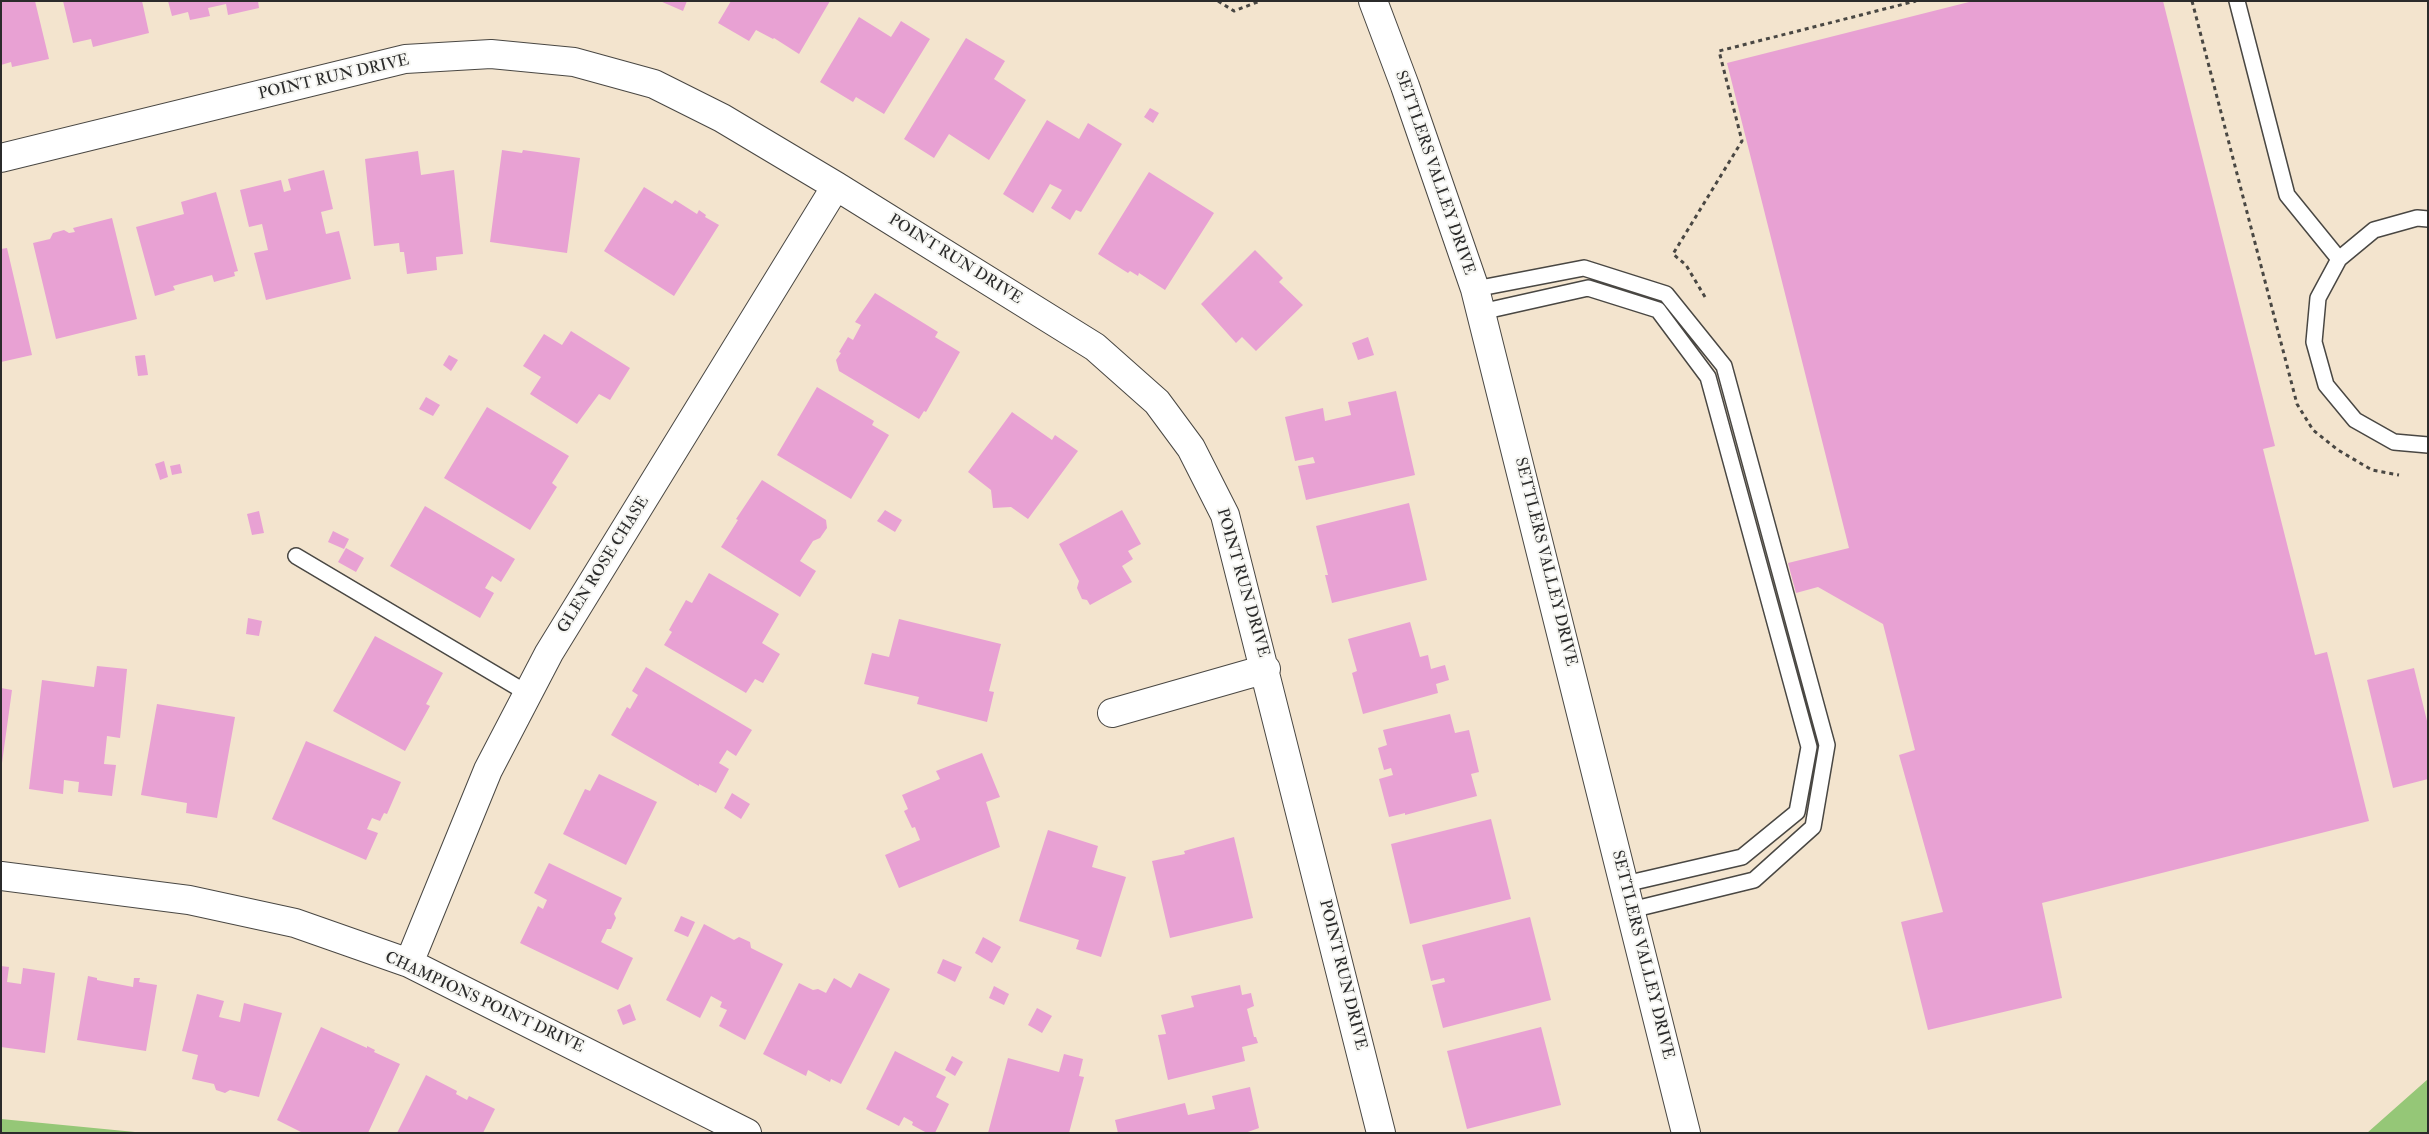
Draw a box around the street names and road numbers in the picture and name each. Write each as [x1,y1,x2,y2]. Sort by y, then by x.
street label: POINT RUN DRIVE [257,51,411,105]
street label: SETTLERS VALLEY DRIVE [1390,68,1478,278]
street label: POINT RUN DRIVE [885,211,1025,309]
street label: SETTLERS VALLEY DRIVE [1510,456,1580,668]
street label: GLEN ROSE CHASE [554,493,654,637]
street label: POINT RUN DRIVE [1212,506,1272,660]
street label: SETTLERS VALLEY DRIVE [1607,849,1677,1061]
street label: POINT RUN DRIVE [1314,898,1370,1052]
street label: CHAMPIONS POINT DRIVE [381,948,587,1058]

